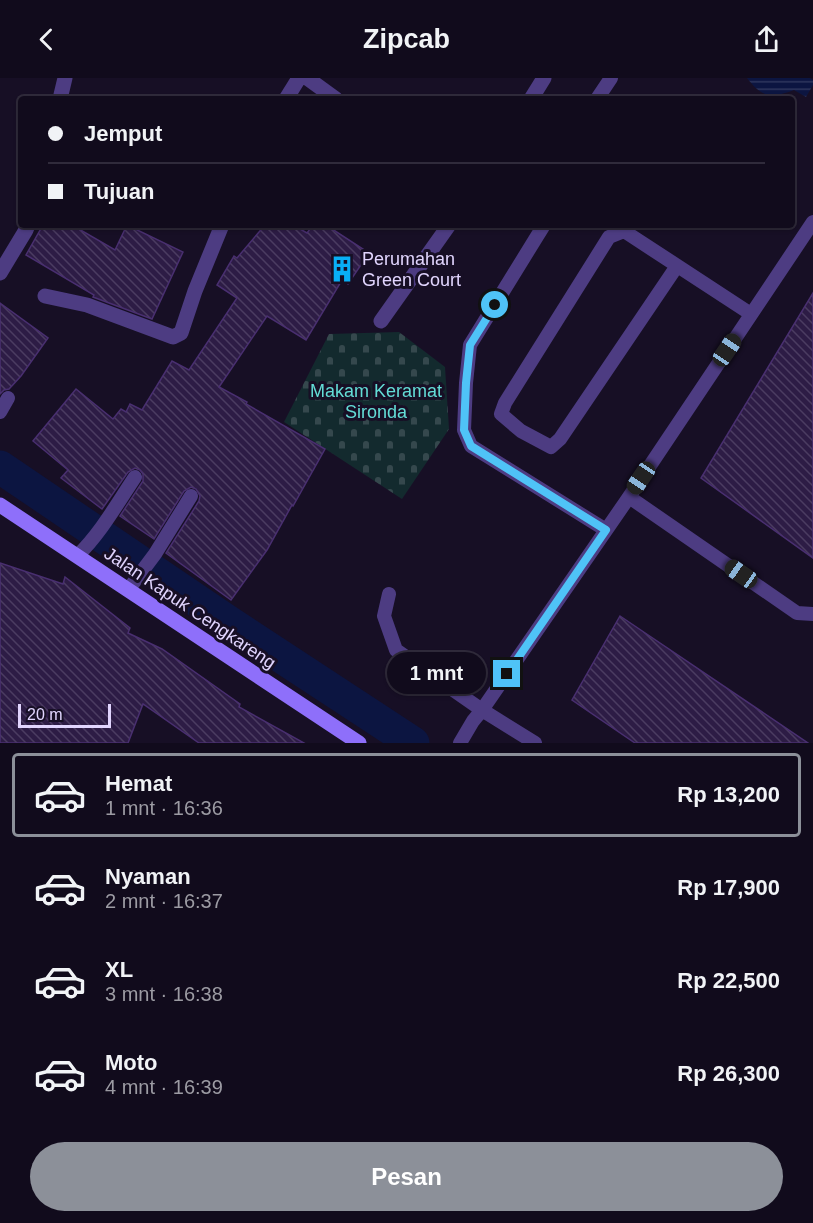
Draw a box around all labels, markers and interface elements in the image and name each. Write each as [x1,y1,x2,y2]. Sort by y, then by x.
icon: back [30,23,63,56]
icon: share [750,23,783,56]
text: Zipcab [363,24,450,54]
text: Jemput [84,121,162,146]
text: Tujuan [84,179,154,204]
place label: Perumahan Green Court [362,249,461,290]
building icon: Perumahan Green Court [327,254,357,284]
route start [481,291,508,318]
car [709,330,745,370]
park label: Makam Keramat Sironda [310,381,442,422]
car [623,458,659,498]
street label: Jalan Kapuk Cengkareng [101,543,279,673]
car [721,556,761,592]
callout: 1 mnt [387,653,486,695]
route end [493,660,520,687]
text: 1 mnt [410,662,463,684]
scale bar [18,701,111,728]
text: 20 m [27,706,63,723]
icon: car [33,768,87,822]
text: Hemat [105,771,172,796]
text: Rp 13,200 [677,782,780,807]
text: 1 mnt · 16:36 [105,797,223,819]
icon: car [33,861,87,915]
text: Nyaman [105,864,191,889]
text: Rp 17,900 [677,875,780,900]
text: 2 mnt · 16:37 [105,890,223,912]
icon: car [33,954,87,1008]
text: XL [105,957,133,982]
text: Rp 22,500 [677,968,780,993]
text: 3 mnt · 16:38 [105,983,223,1005]
icon: car [33,1047,87,1101]
text: Moto [105,1050,158,1075]
text: Rp 26,300 [677,1061,780,1086]
text: 4 mnt · 16:39 [105,1076,223,1098]
button: Pesan [30,1142,783,1211]

